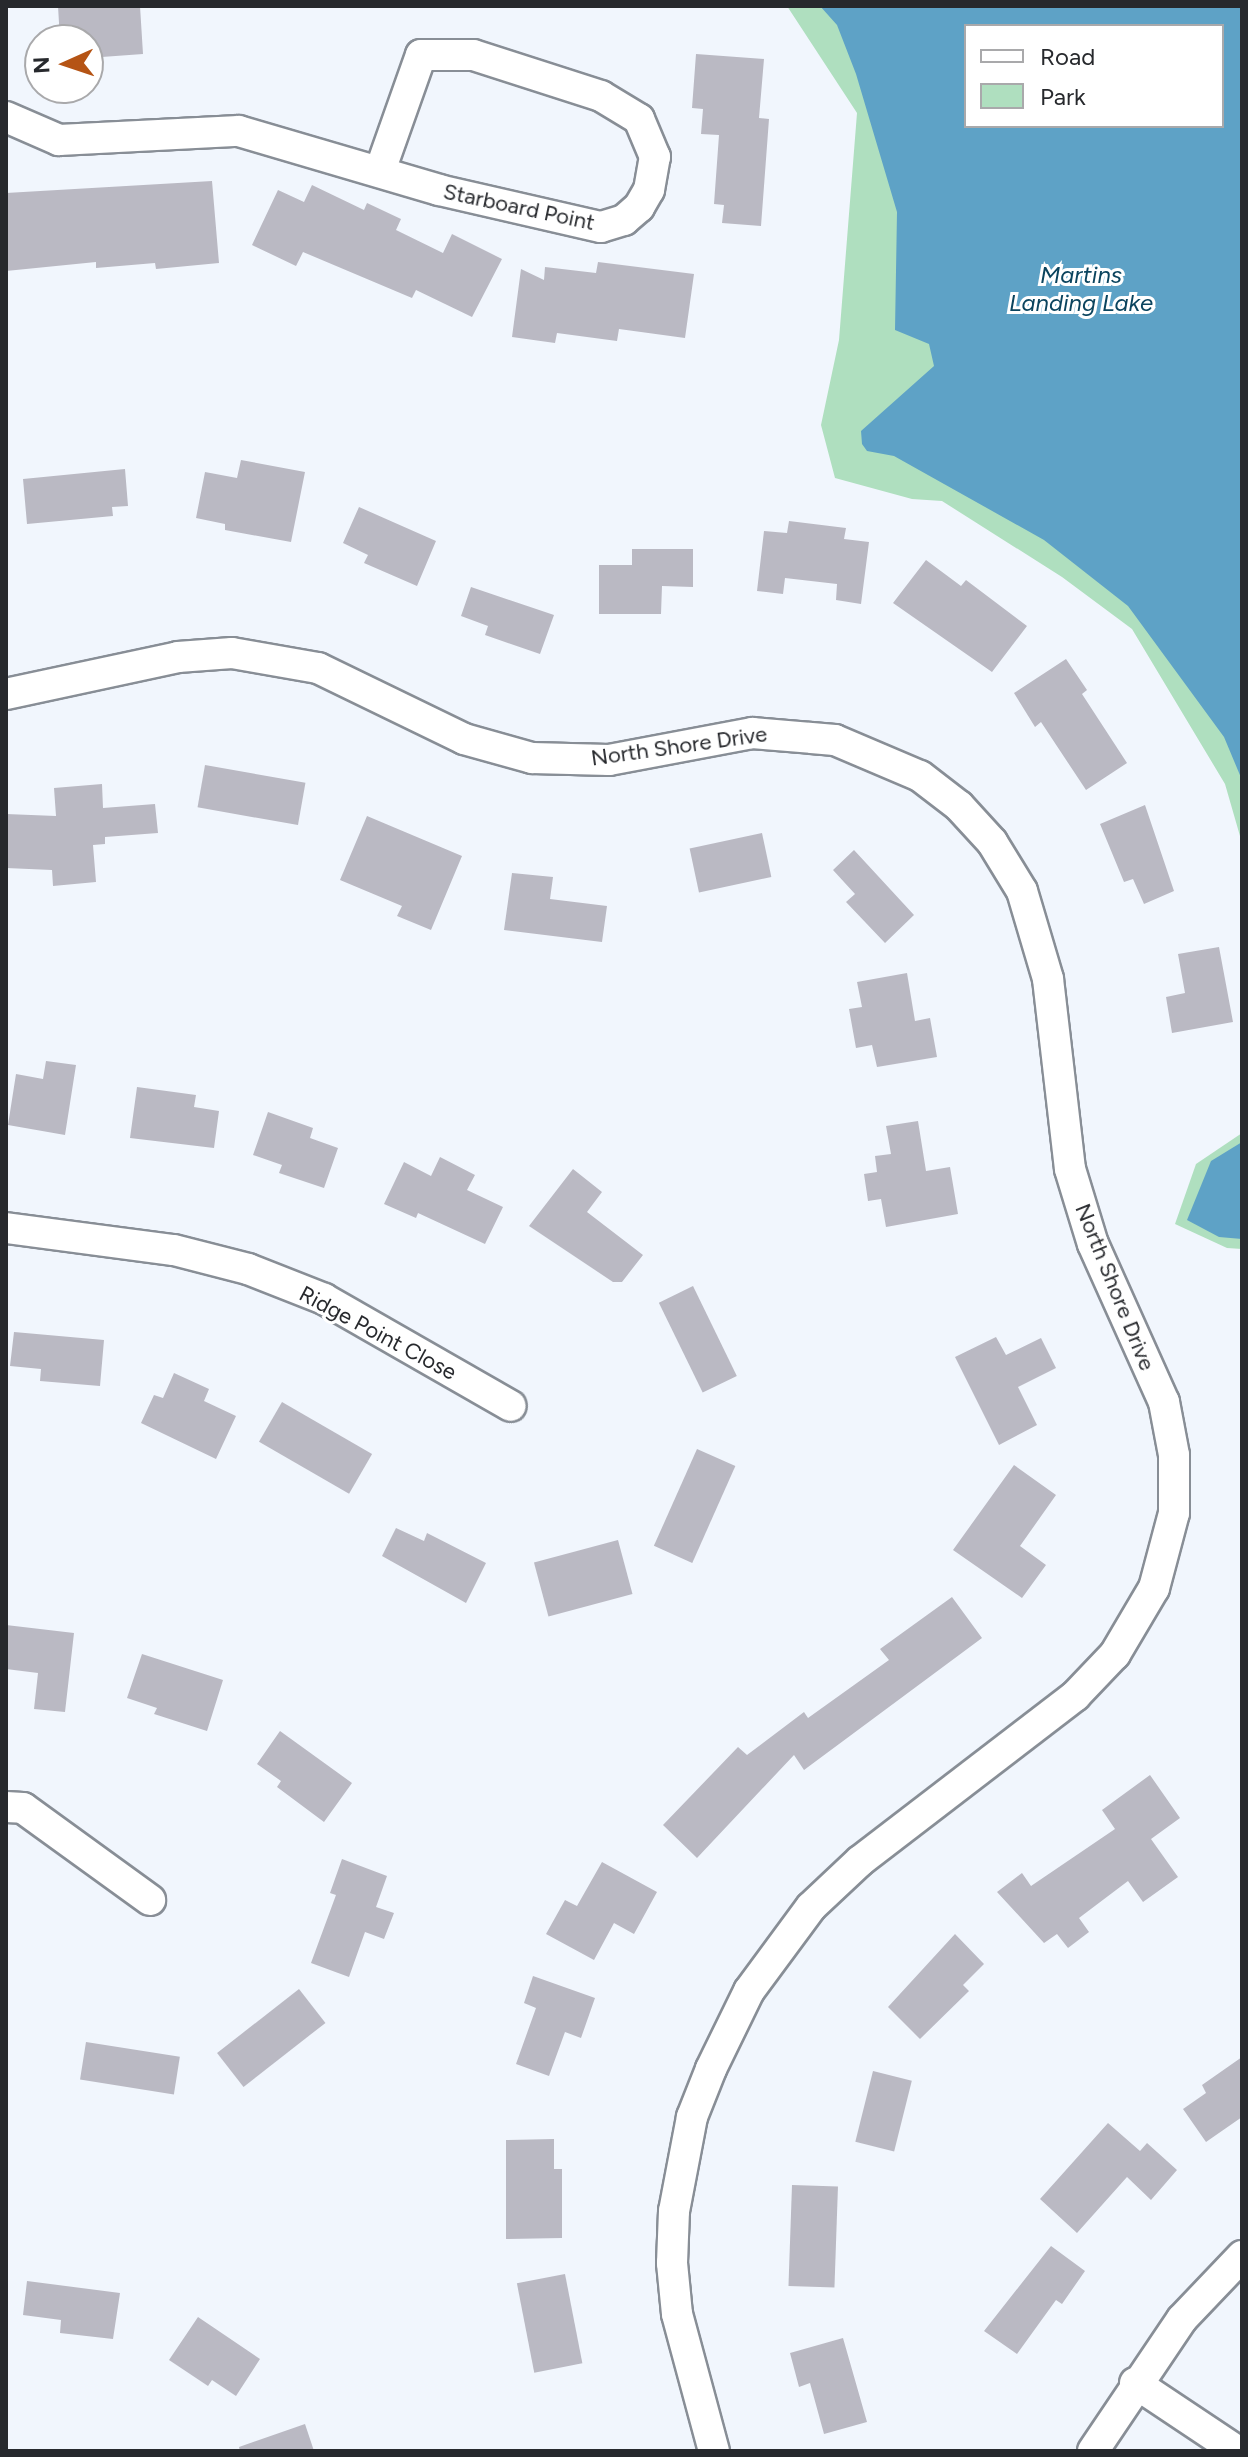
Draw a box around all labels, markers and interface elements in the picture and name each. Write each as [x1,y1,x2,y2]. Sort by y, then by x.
north arrow [24,24,104,104]
legend [964,24,1224,128]
text: Road [1040,42,1095,71]
text: N [28,56,55,74]
text: Park [1040,82,1086,111]
street label: Starboard Point [441,178,597,236]
water label: Martins Landing Lake [1009,261,1153,317]
street label: North Shore Drive [589,721,769,771]
street label: North Shore Drive [1070,1200,1160,1374]
street label: Ridge Point Close [295,1280,461,1386]

